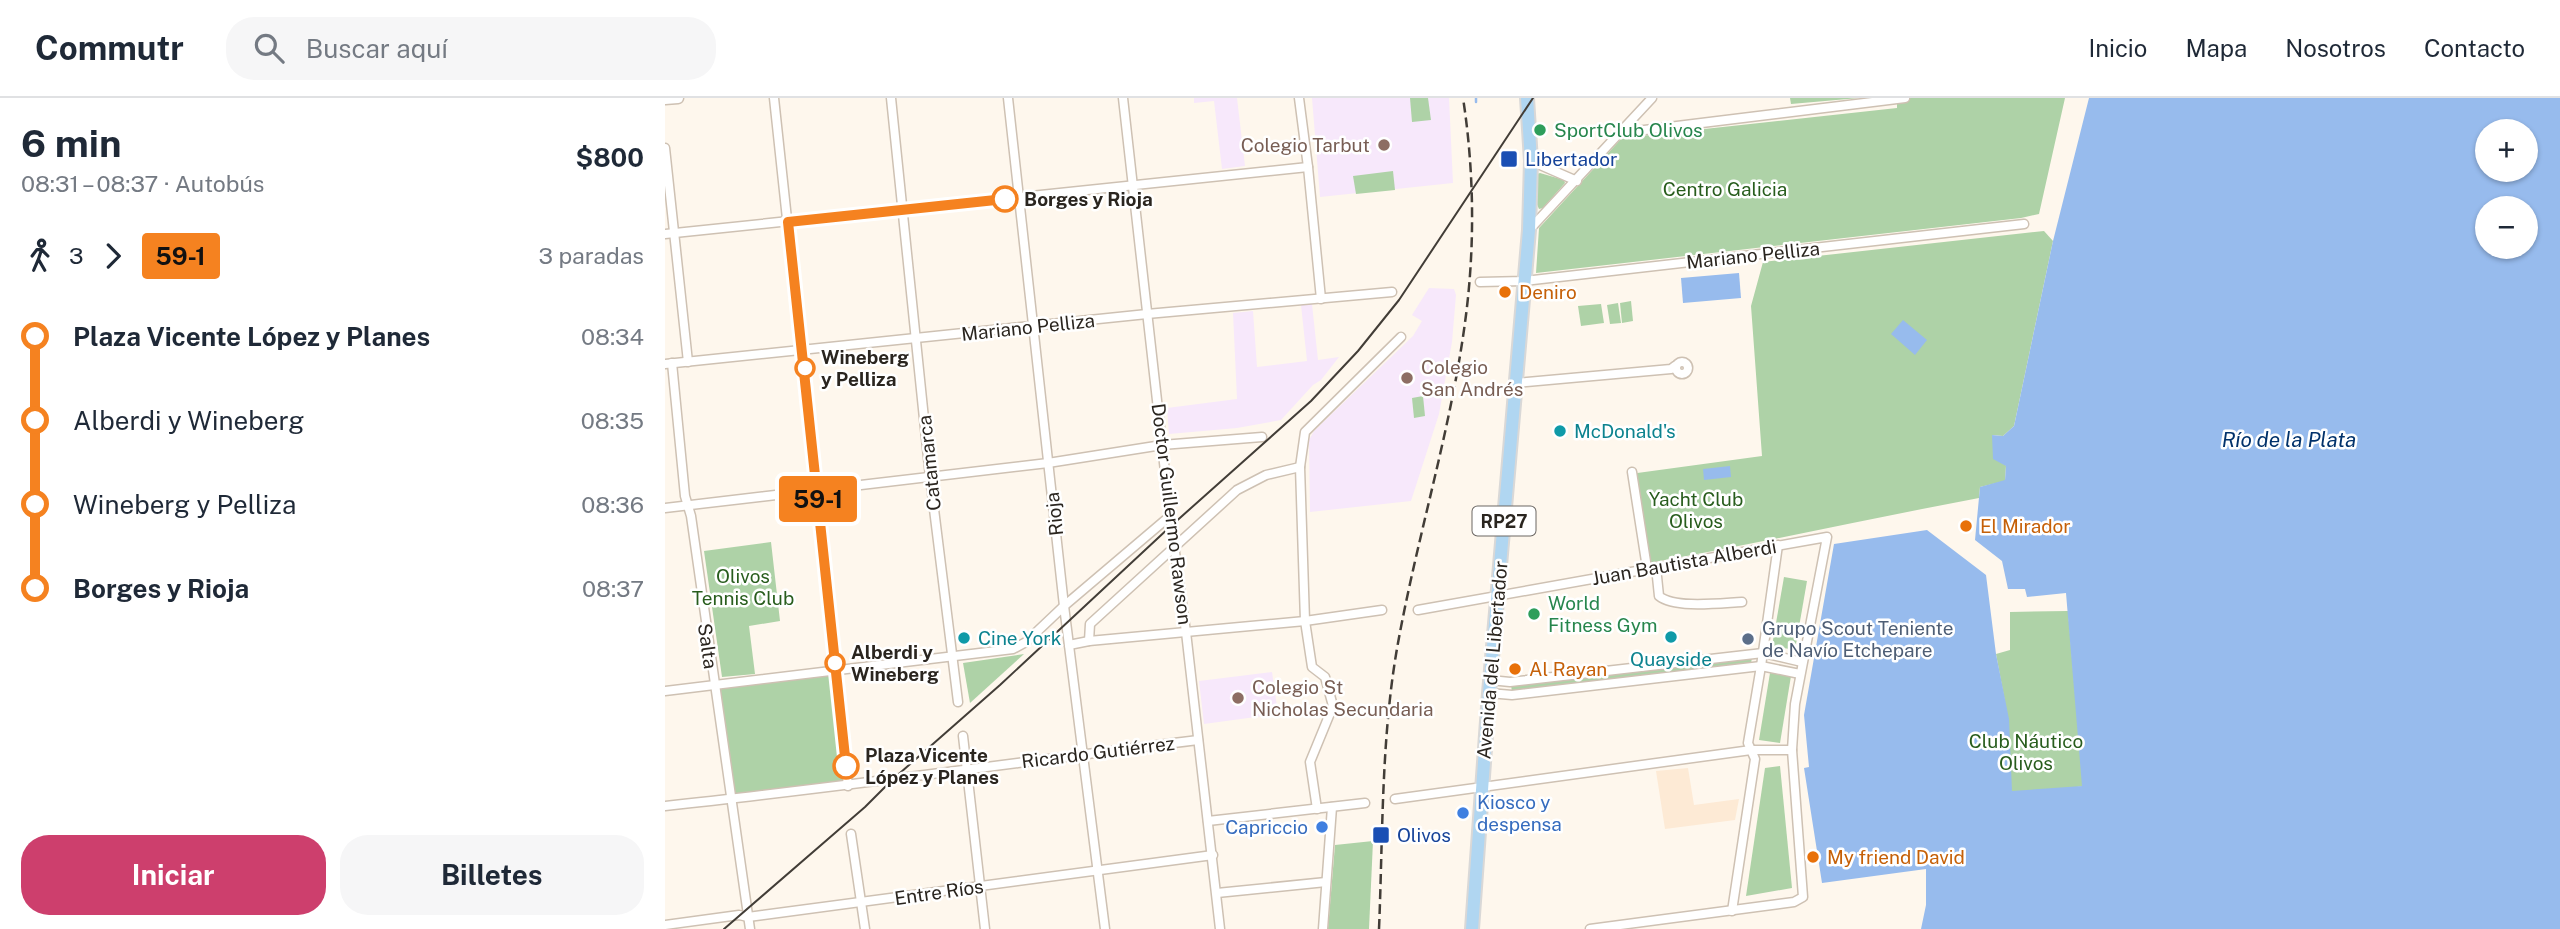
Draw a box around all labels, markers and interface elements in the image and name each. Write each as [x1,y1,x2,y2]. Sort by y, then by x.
search box [226,17,716,80]
text: Commutr [35,29,184,67]
icon: search [250,29,288,67]
text: Buscar aquí [306,33,448,64]
text: Inicio [2088,34,2147,62]
text: Mapa [2185,34,2247,62]
text: Nosotros [2285,34,2386,62]
text: Contacto [2424,34,2525,62]
place label: SportClub Olivos [1554,119,1703,141]
map controls [2475,119,2538,259]
button: + [2475,119,2538,182]
text: 6 min [21,121,122,166]
marker: SportClub Olivos [1532,122,1548,138]
place label: Colegio Tarbut [1241,134,1370,156]
marker: Colegio Tarbut [1376,137,1392,153]
text: $800 [576,142,644,173]
place label: Libertador [1525,148,1617,170]
marker: Libertador [1499,149,1519,169]
text: 08:31 – 08:37 · Autobús [21,170,264,197]
park label: Centro Galicia [1663,178,1787,200]
marker: Borges y Rioja [992,186,1018,212]
place label: Borges y Rioja [1024,188,1153,210]
button: − [2475,196,2538,259]
icon: walk [21,237,59,275]
icon: forward [94,237,132,275]
street label: Mariano Pelliza [1685,237,1821,273]
text: 3 [69,242,84,269]
text: 59-1 [156,242,206,270]
text: 3 paradas [538,242,644,269]
place label: Deniro [1519,281,1577,303]
marker: Deniro [1497,284,1513,300]
street label: Mariano Pelliza [960,309,1096,345]
text: Plaza Vicente López y Planes [73,321,430,352]
text: 08:34 [581,323,644,350]
place label: Wineberg y Pelliza [821,346,909,390]
place label: Colegio San Andrés [1421,356,1523,400]
marker: Wineberg y Pelliza [795,358,815,378]
marker: Colegio San Andrés [1399,370,1415,386]
street label: Doctor Guillermo Rawson [1147,402,1197,626]
text: Alberdi y Wineberg [73,405,305,436]
text: 08:35 [581,407,644,434]
street label: Catamarca [913,414,945,512]
place label: McDonald's [1574,420,1676,442]
marker: McDonald's [1552,423,1568,439]
water label: Río de la Plata [2222,427,2356,452]
line badge: 59-1 [769,476,867,522]
text: 59-1 [793,485,843,513]
park label: Yacht Club Olivos [1649,488,1743,532]
text: Wineberg y Pelliza [73,489,296,520]
text: 08:36 [581,491,644,518]
street label: Rioja [1041,491,1067,537]
road number: RP27 [1473,506,1535,536]
place label: El Mirador [1980,515,2071,537]
marker: El Mirador [1958,518,1974,534]
street label: Juan Bautista Alberdi [1590,535,1778,589]
street label: Avenida del Libertador [1472,560,1512,760]
park label: Olivos Tennis Club [692,565,794,609]
text: Borges y Rioja [73,573,249,604]
text: 08:37 [582,575,644,602]
place label: World Fitness Gym [1548,592,1657,636]
marker: World Fitness Gym [1526,606,1542,622]
place label: Grupo Scout Teniente de Navío Etchepare [1762,617,1953,661]
street label: Salta [694,622,722,670]
place label: Cine York [978,627,1062,649]
marker: Quayside [1663,629,1679,645]
marker: Cine York [956,630,972,646]
marker: Grupo Scout Teniente de Navío Etchepare [1740,631,1756,647]
place label: Alberdi y Wineberg [851,641,939,685]
place label: Quayside [1630,648,1712,670]
marker: Alberdi y Wineberg [825,653,845,673]
place label: Al Rayan [1529,658,1607,680]
marker: Al Rayan [1507,661,1523,677]
place label: Colegio St Nicholas Secundaria [1252,676,1434,720]
marker: Colegio St Nicholas Secundaria [1230,690,1246,706]
park label: Club Náutico Olivos [1969,730,2083,774]
street label: Ricardo Gutiérrez [1020,732,1176,772]
place label: Plaza Vicente López y Planes [865,744,999,788]
marker: Plaza Vicente López y Planes [833,753,859,779]
place label: Kiosco y despensa [1477,791,1562,835]
marker: Kiosco y despensa [1455,805,1471,821]
place label: Capriccio [1225,816,1308,838]
marker: Capriccio [1314,819,1330,835]
place label: Olivos [1397,824,1451,846]
marker: Olivos [1371,825,1391,845]
button: Iniciar [21,835,326,915]
button: Billetes [340,835,644,915]
place label: My friend David [1827,846,1965,868]
marker: My friend David [1805,849,1821,865]
street label: Entre Ríos [893,875,985,909]

